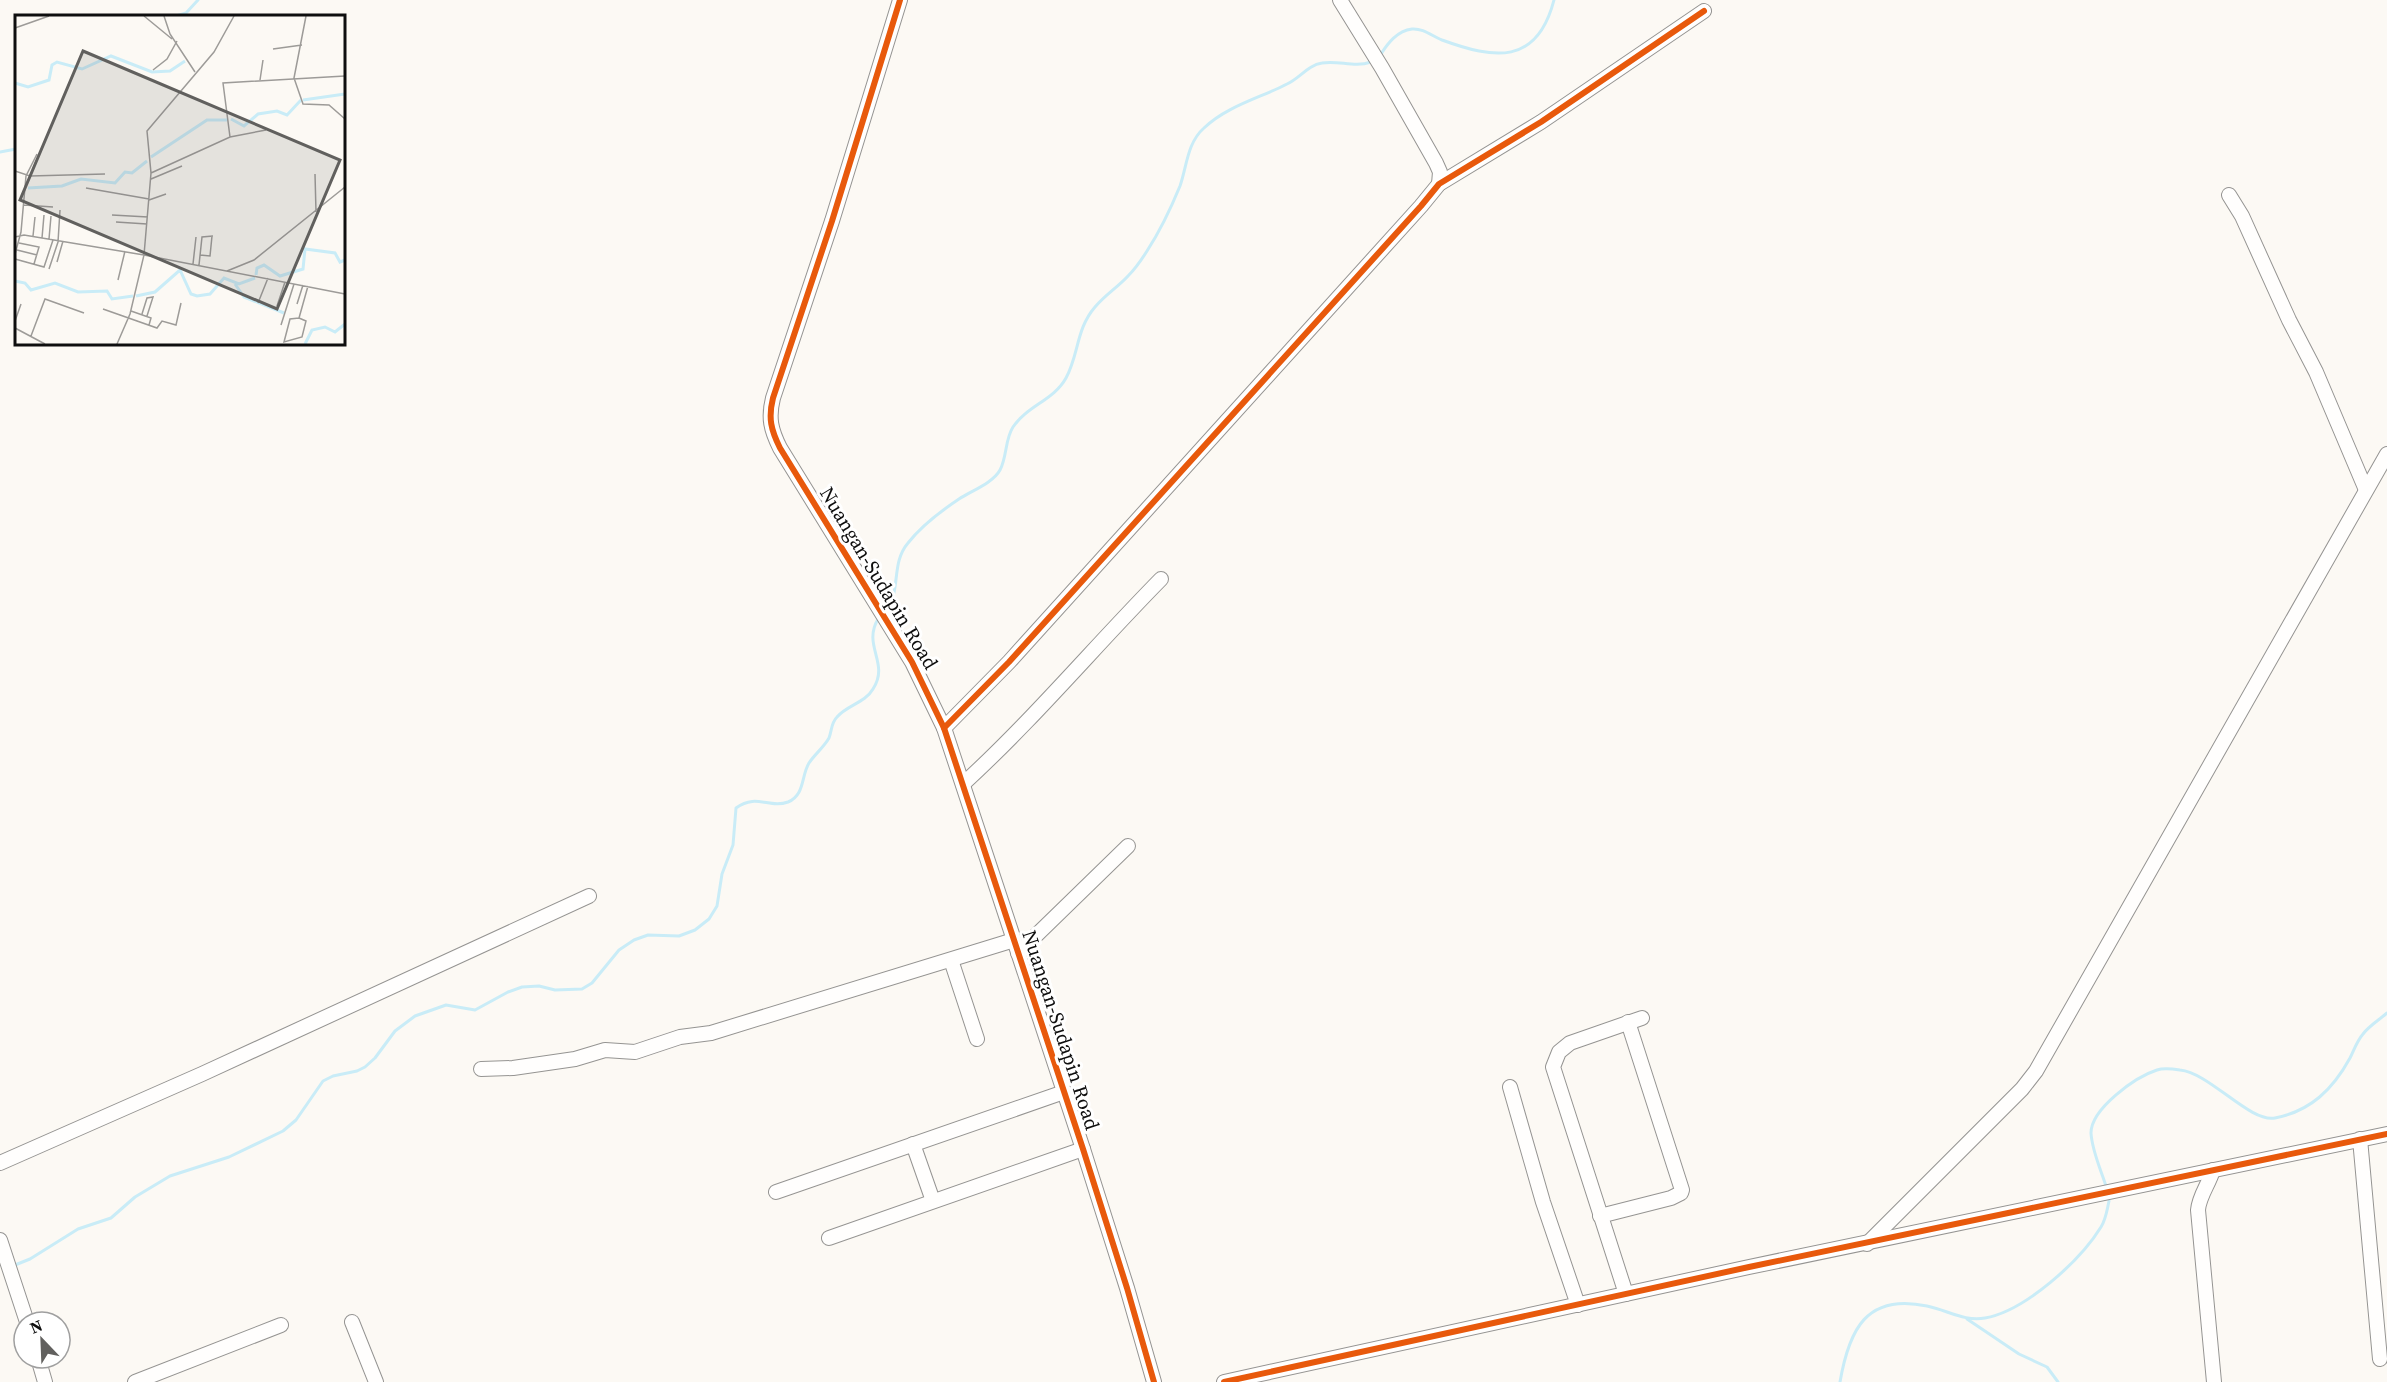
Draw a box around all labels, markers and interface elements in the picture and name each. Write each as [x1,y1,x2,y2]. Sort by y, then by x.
inset map [15,15,345,345]
street label: Nuangan-Sudapin Road [813,481,945,675]
street label: Nuangan-Sudapin Road [1015,926,1107,1134]
north arrow [12,1310,72,1370]
text: N [26,1314,46,1339]

